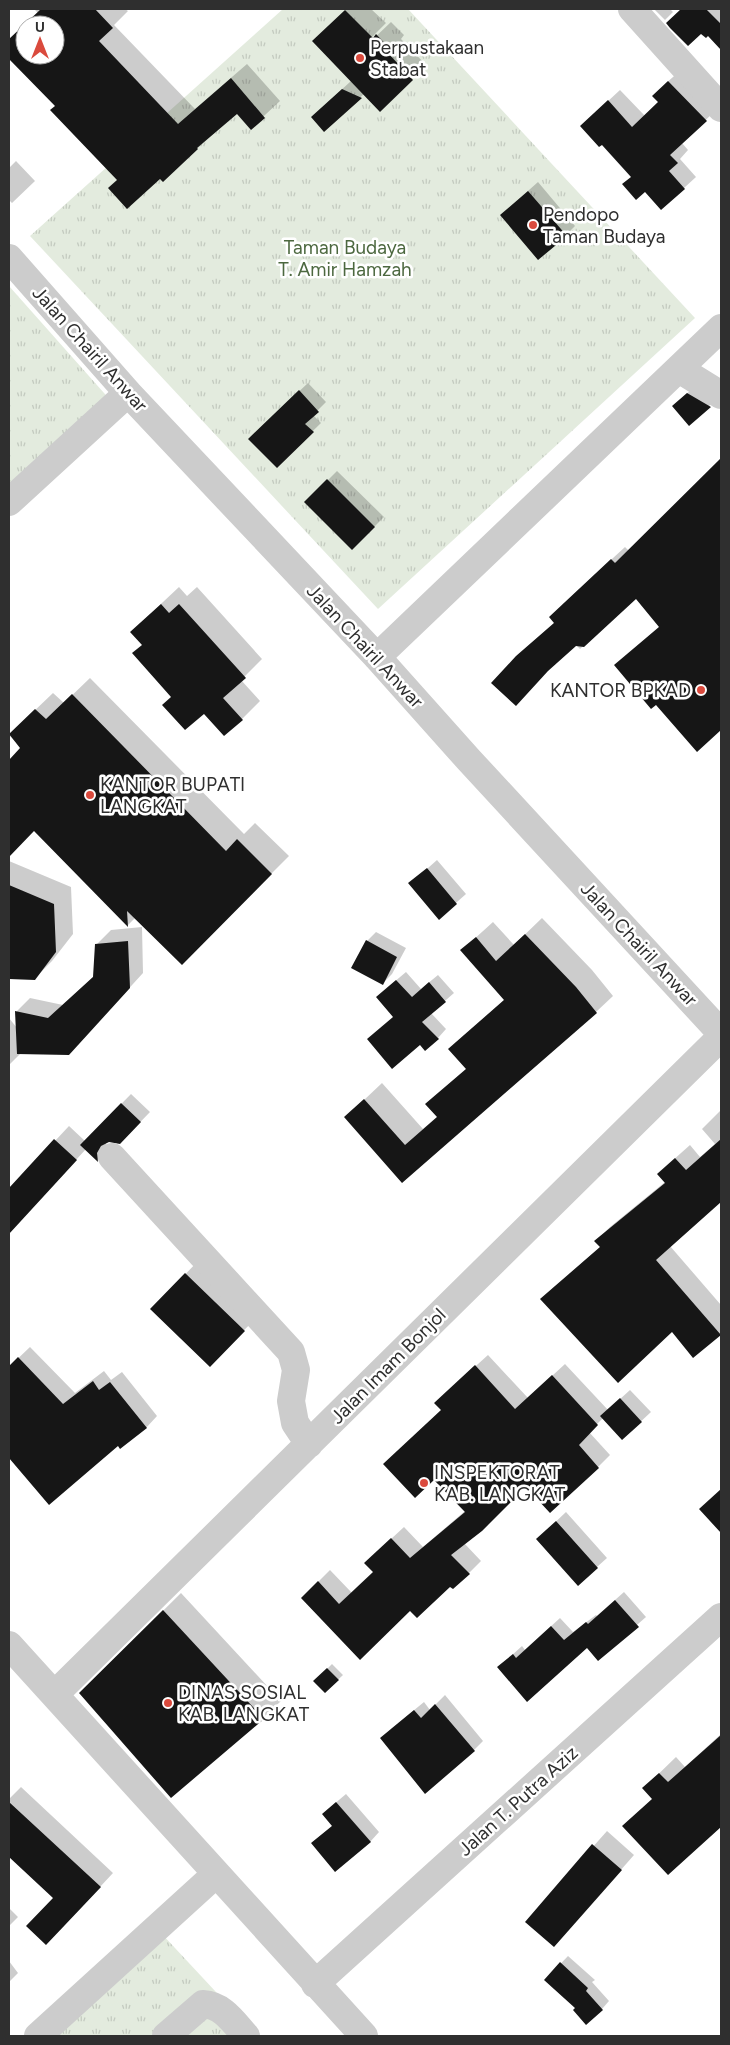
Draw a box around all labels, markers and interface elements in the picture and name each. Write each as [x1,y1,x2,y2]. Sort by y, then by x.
north arrow [15,15,65,65]
text: U [35,19,45,36]
place label: Perpustakaan Stabat [370,36,484,81]
marker: Perpustakaan Stabat [354,52,366,64]
place label: Pendopo Taman Budaya [543,203,666,248]
marker: Pendopo Taman Budaya [527,219,539,231]
park label: Taman Budaya T. Amir Hamzah [278,236,412,281]
street label: Jalan Chairil Anwar [28,282,153,417]
street label: Jalan Chairil Anwar [302,579,429,713]
place label: KANTOR BPKAD [550,679,691,702]
marker: KANTOR BPKAD [695,684,707,696]
place label: KANTOR BUPATI LANGKAT [100,773,245,818]
marker: KANTOR BUPATI LANGKAT [84,789,96,801]
street label: Jalan Chairil Anwar [576,877,703,1011]
street label: Jalan Imam Bonjol [325,1303,451,1429]
place label: INSPEKTORAT KAB. LANGKAT [434,1461,566,1506]
marker: INSPEKTORAT KAB. LANGKAT [418,1477,430,1489]
place label: DINAS SOSIAL KAB. LANGKAT [178,1681,310,1726]
marker: DINAS SOSIAL KAB. LANGKAT [162,1697,174,1709]
street label: Jalan T. Putra Aziz [453,1741,583,1861]

